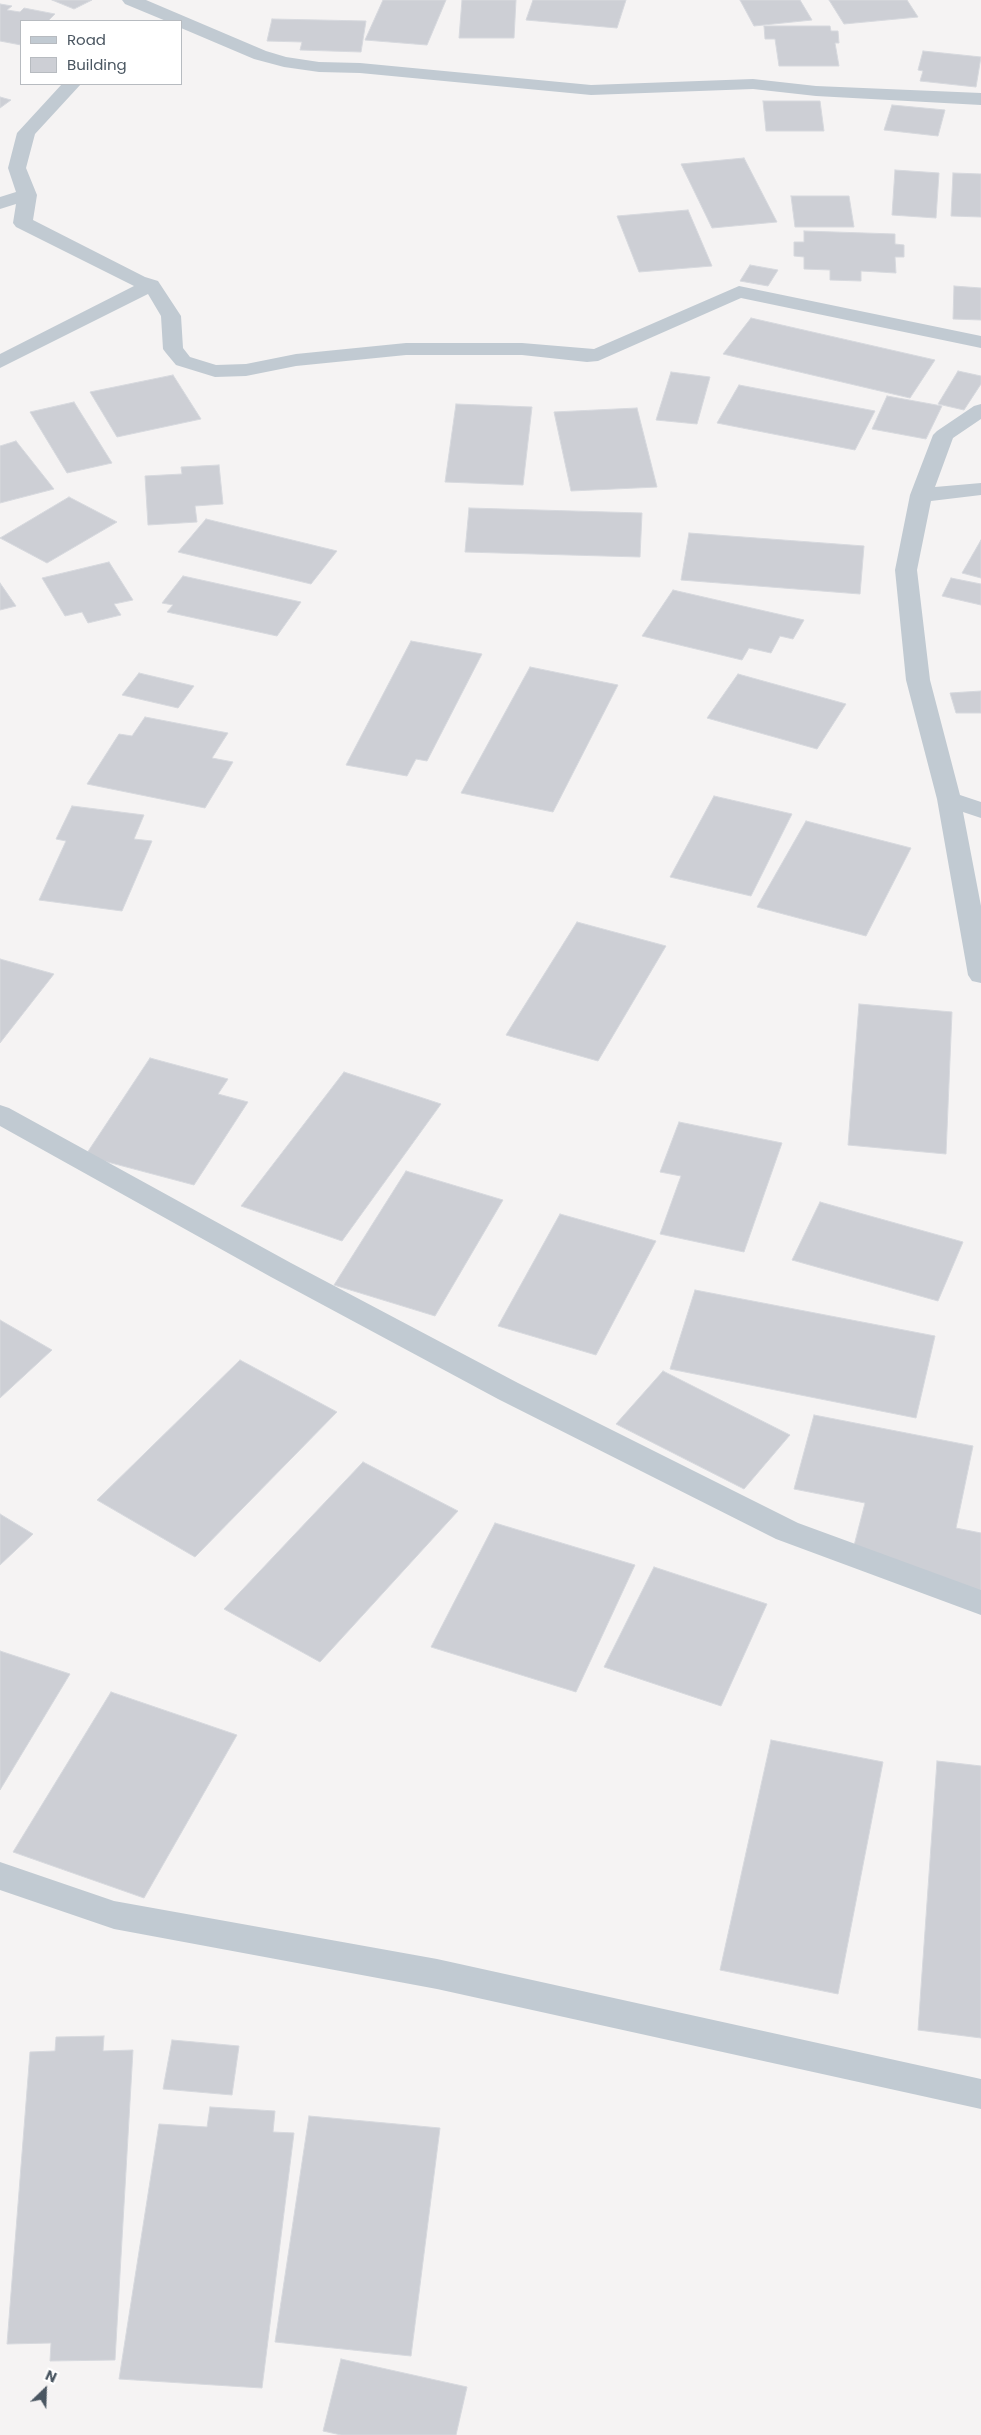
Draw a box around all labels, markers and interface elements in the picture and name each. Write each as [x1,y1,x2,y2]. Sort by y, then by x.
legend [20,20,182,85]
text: Road [67,29,106,50]
text: Building [67,54,127,75]
north arrow [20,2365,70,2415]
text: N [42,2365,60,2388]

